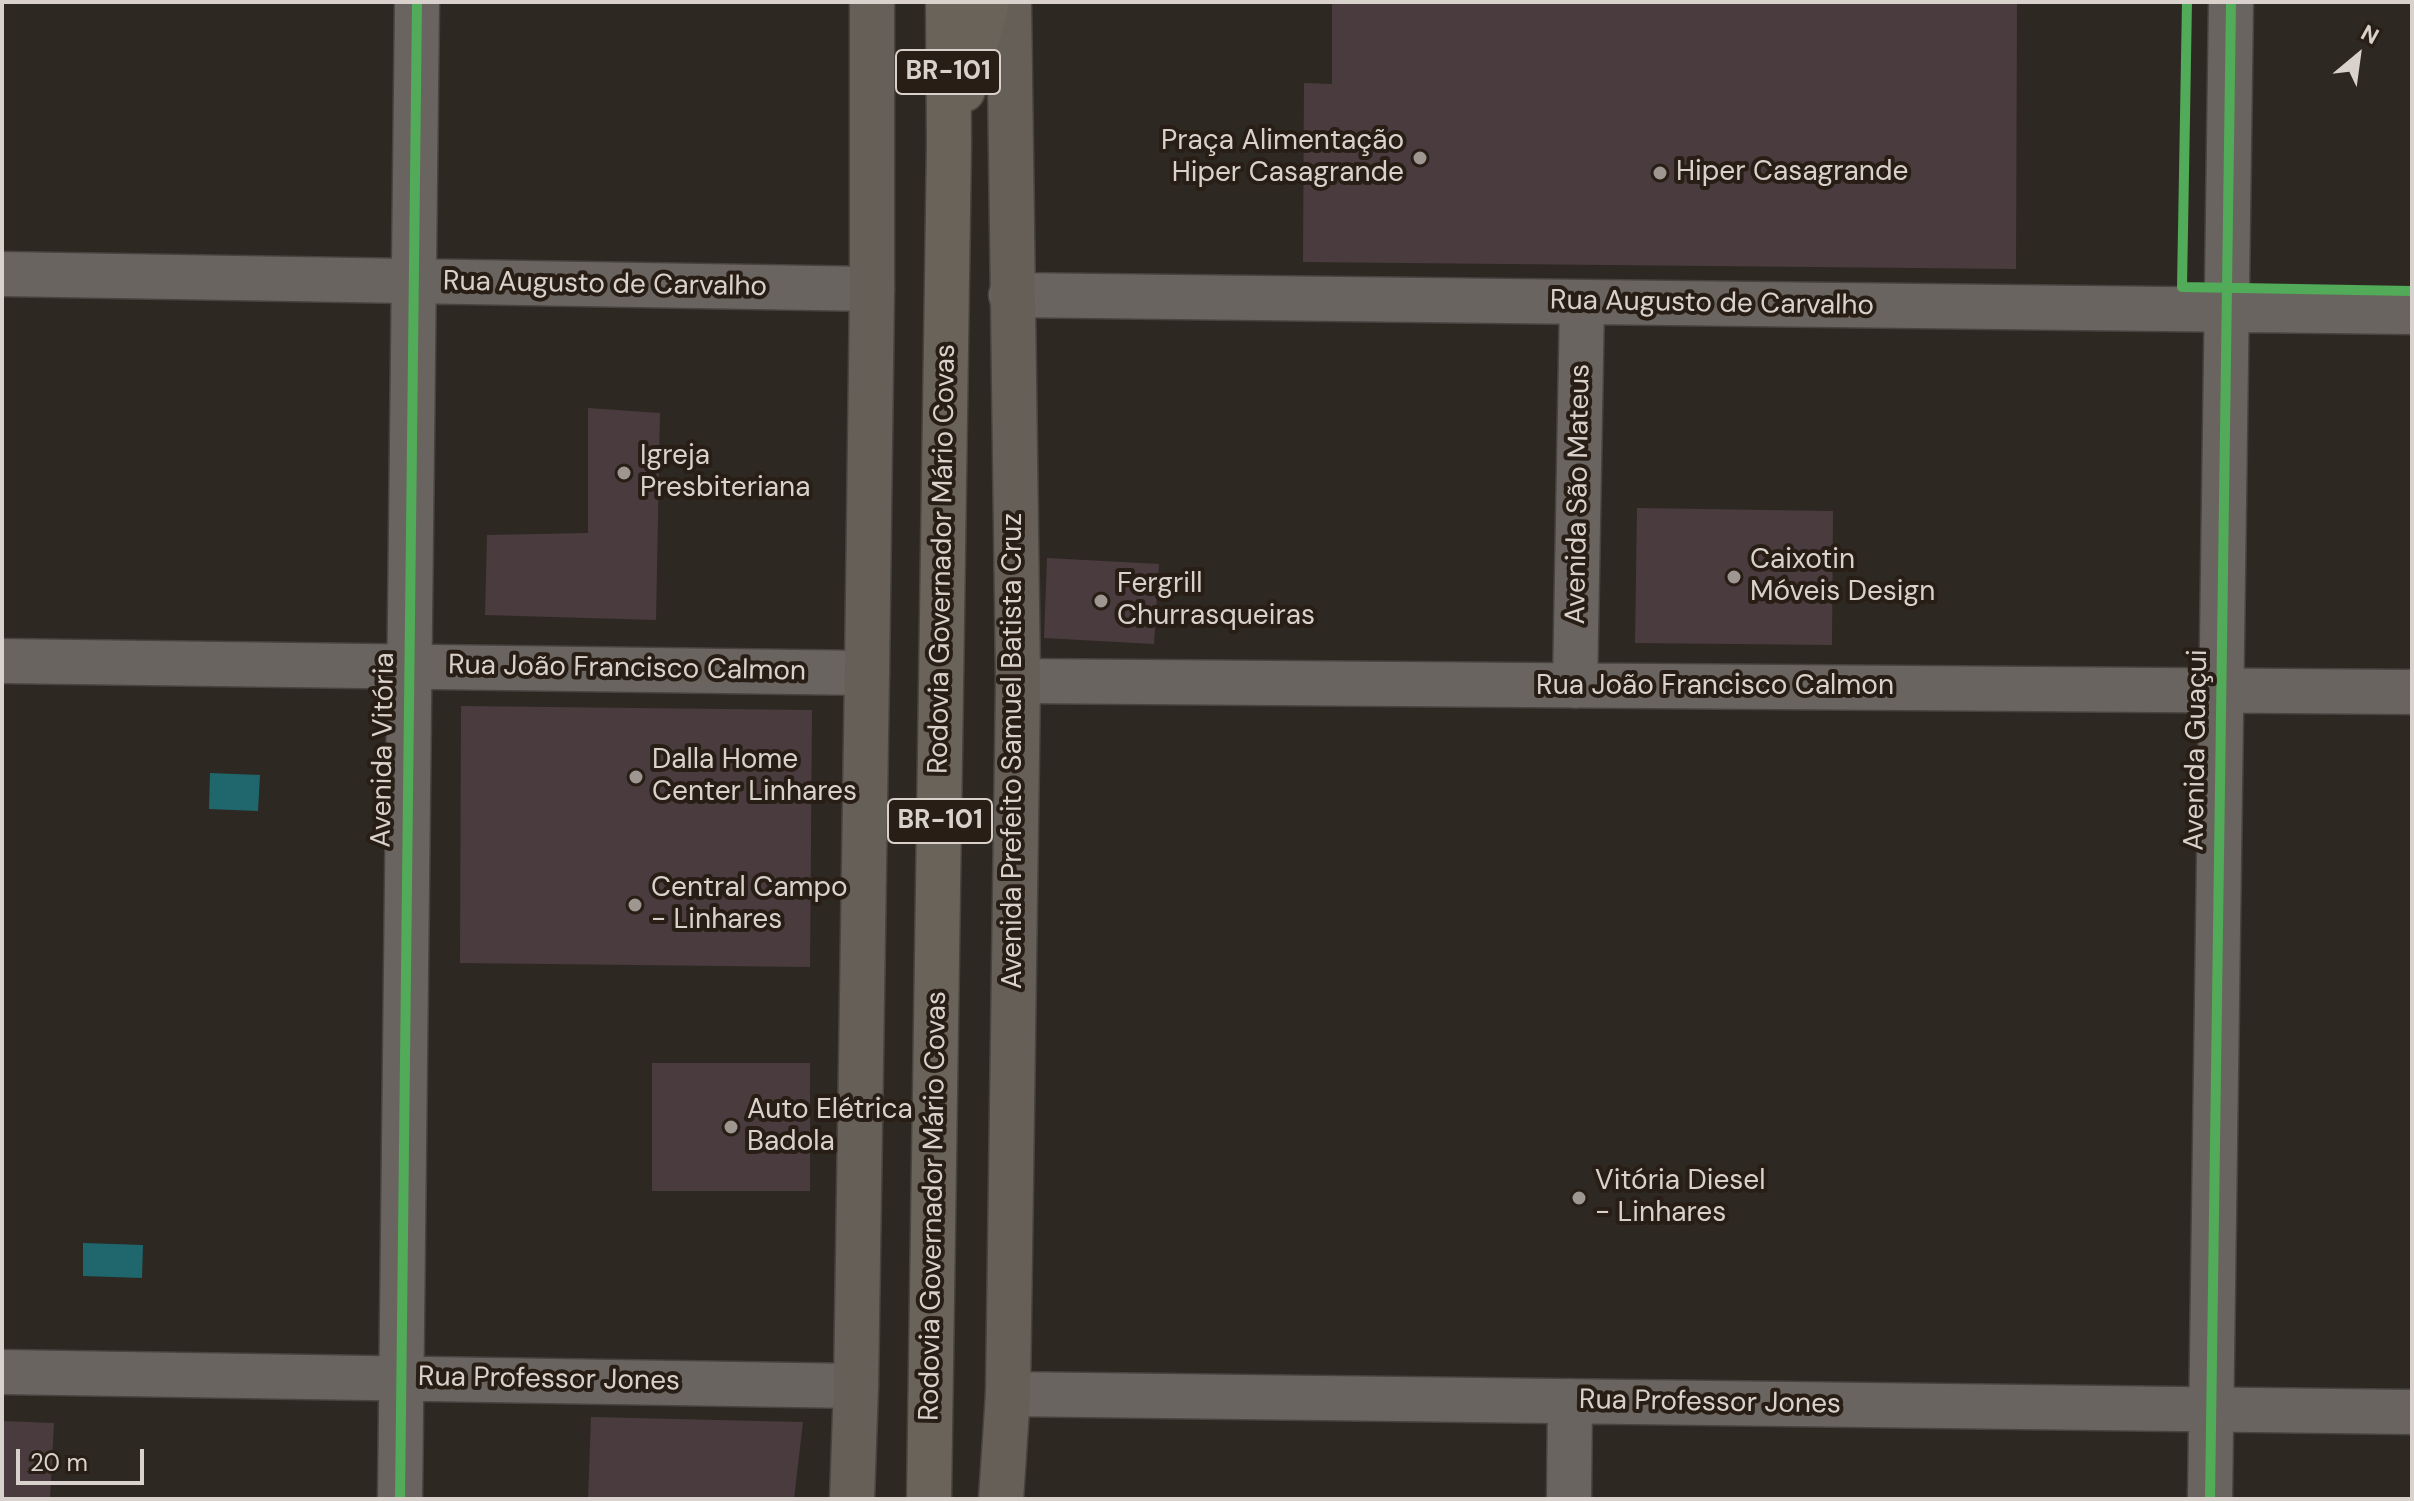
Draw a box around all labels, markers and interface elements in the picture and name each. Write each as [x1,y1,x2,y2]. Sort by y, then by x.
north arrow [2318,16,2398,96]
text: N [2356,18,2384,51]
road number: BR-101 [896,50,1000,94]
place label: Praça Alimentação Hiper Casagrande [1161,125,1404,191]
marker: Praça Alimentação Hiper Casagrande [1411,149,1429,167]
place label: Hiper Casagrande [1676,156,1908,190]
marker: Hiper Casagrande [1651,164,1669,182]
street label: Rua Augusto de Carvalho [443,265,767,305]
street label: Rua Augusto de Carvalho [1550,284,1874,324]
street label: Rodovia Governador Mário Covas [922,344,964,774]
street label: Avenida São Mateus [1560,363,1598,625]
place label: Igreja Presbiteriana [640,440,810,506]
marker: Igreja Presbiteriana [615,464,633,482]
street label: Avenida Prefeito Samuel Batista Cruz [997,513,1031,989]
place label: Caixotin Móveis Design [1750,544,1935,610]
place label: Fergrill Churrasqueiras [1117,568,1315,634]
marker: Caixotin Móveis Design [1725,568,1743,586]
marker: Fergrill Churrasqueiras [1092,592,1110,610]
street label: Rua João Francisco Calmon [448,649,806,689]
street label: Avenida Guaçui [2178,649,2216,851]
street label: Avenida Vitória [366,652,402,848]
street label: Rua João Francisco Calmon [1536,670,1894,704]
place label: Dalla Home Center Linhares [652,744,857,810]
marker: Dalla Home Center Linhares [627,768,645,786]
road number: BR-101 [888,799,992,843]
place label: Central Campo - Linhares [651,872,848,938]
marker: Central Campo - Linhares [626,896,644,914]
street label: Rodovia Governador Mário Covas [913,991,955,1421]
place label: Auto Elétrica Badola [747,1094,913,1160]
marker: Auto Elétrica Badola [722,1118,740,1136]
place label: Vitória Diesel - Linhares [1595,1165,1765,1231]
marker: Vitória Diesel - Linhares [1570,1189,1588,1207]
street label: Rua Professor Jones [418,1361,680,1399]
street label: Rua Professor Jones [1579,1384,1841,1422]
scale bar [20,1433,148,1483]
text: 20 m [30,1447,88,1478]

